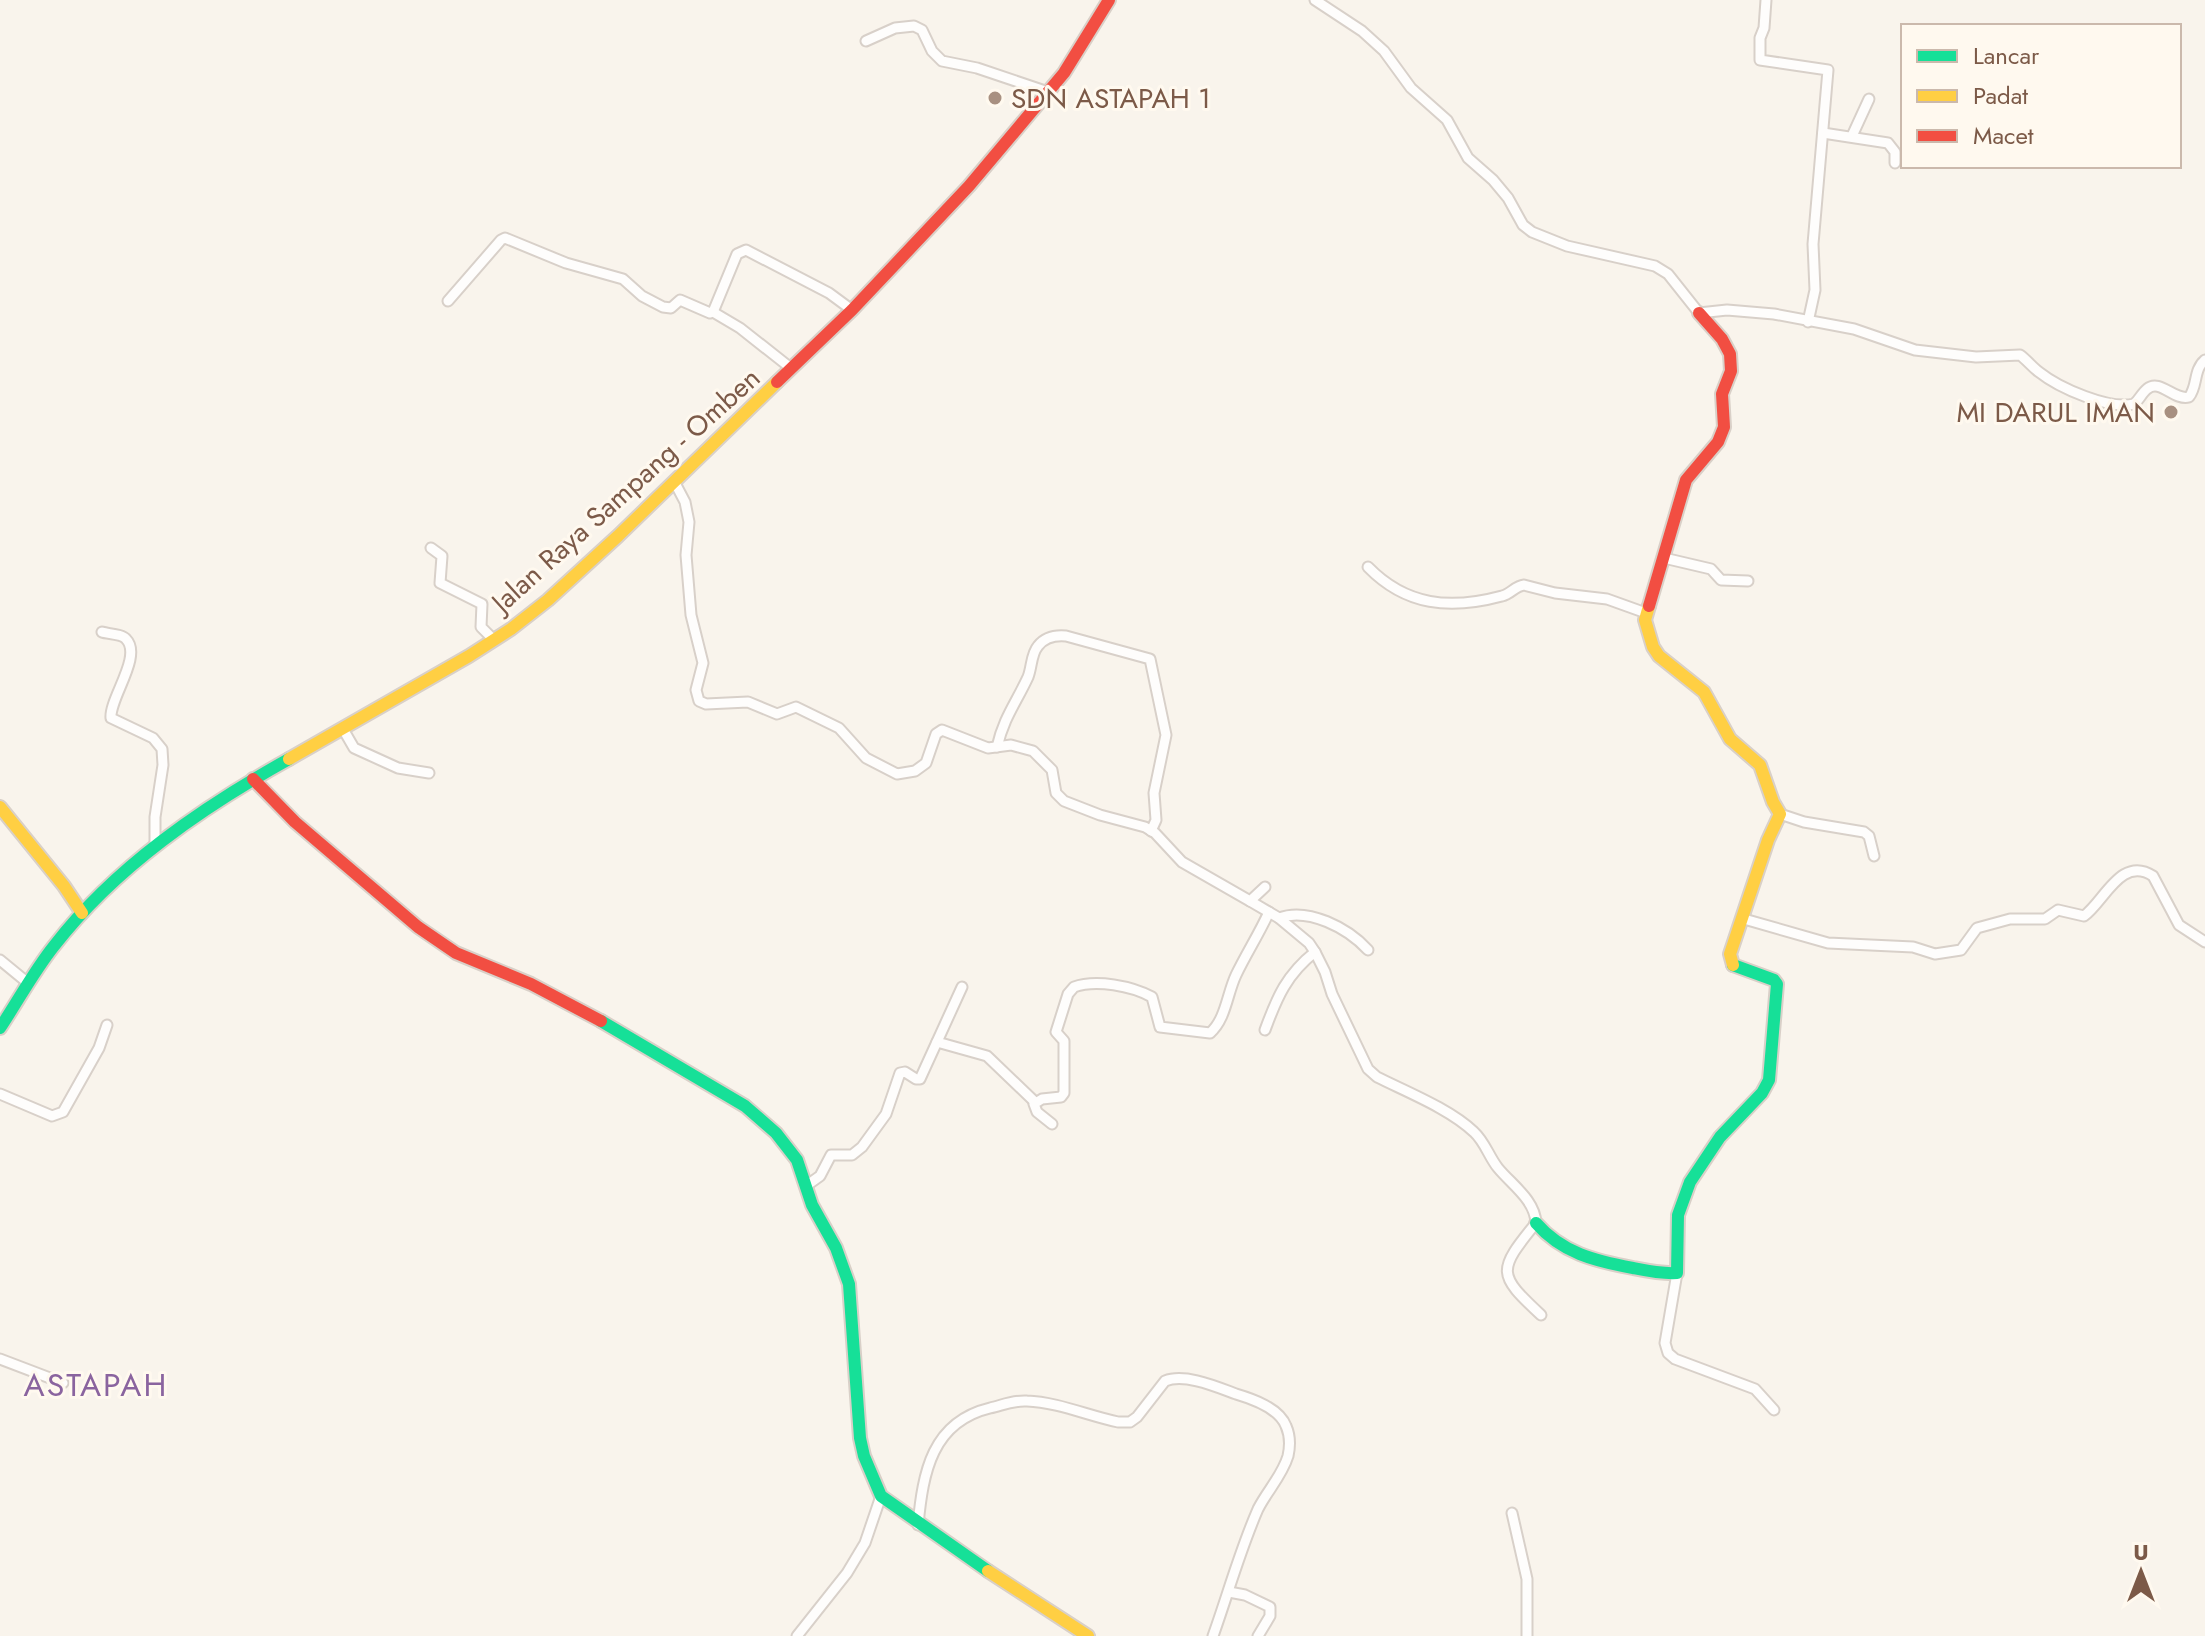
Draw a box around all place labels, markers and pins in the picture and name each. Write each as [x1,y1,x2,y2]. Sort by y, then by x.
place label: SDN ASTAPAH 1 [1011,78,1211,119]
marker: SDN ASTAPAH 1 [986,89,1004,107]
place label: MI DARUL IMAN [1956,392,2155,433]
marker: MI DARUL IMAN [2162,403,2180,421]

